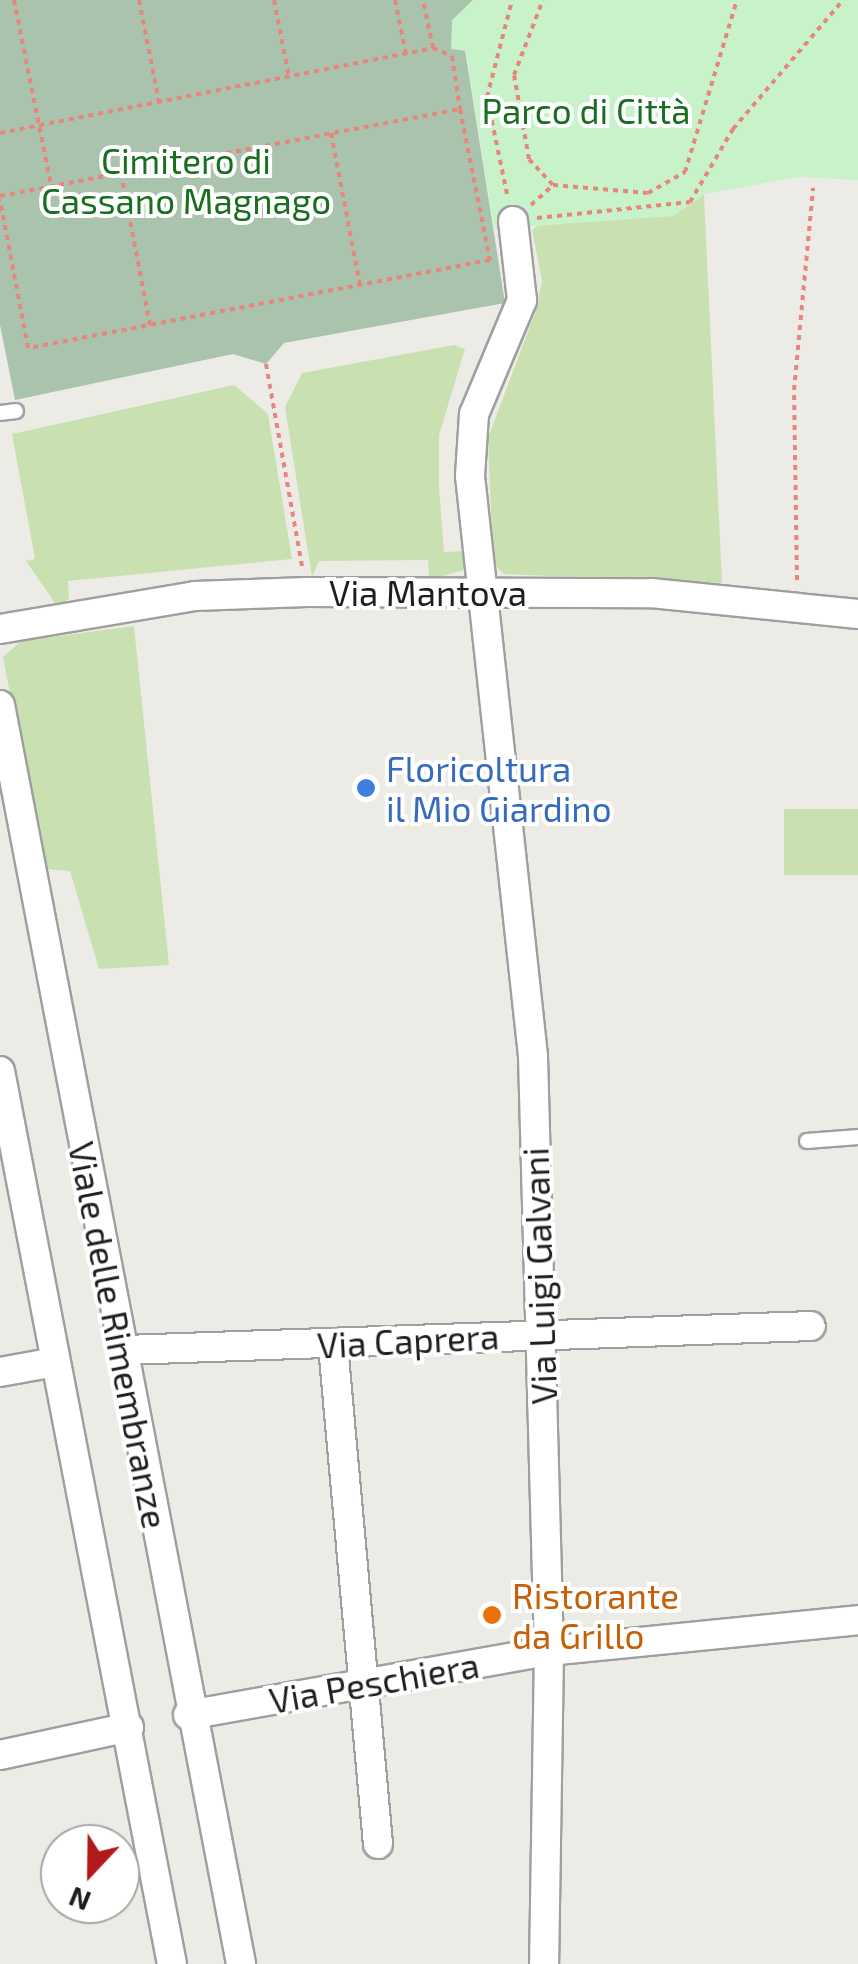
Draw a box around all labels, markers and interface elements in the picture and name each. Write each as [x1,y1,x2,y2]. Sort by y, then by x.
park label: Parco di Città [482,89,690,131]
park label: Cimitero di Cassano Magnago [41,139,331,221]
street label: Via Mantova [329,571,527,613]
place label: Floricoltura il Mio Giardino [386,747,612,829]
marker: Floricoltura il Mio Giardino [355,777,377,799]
street label: Viale delle Rimembranze [61,1138,177,1532]
street label: Via Luigi Galvani [514,1147,564,1405]
street label: Via Caprera [316,1314,500,1366]
place label: Ristorante da Grillo [512,1574,679,1656]
marker: Ristorante da Grillo [481,1604,503,1626]
street label: Via Peschiera [266,1643,482,1721]
north arrow [40,1824,140,1924]
text: N [64,1880,95,1920]

